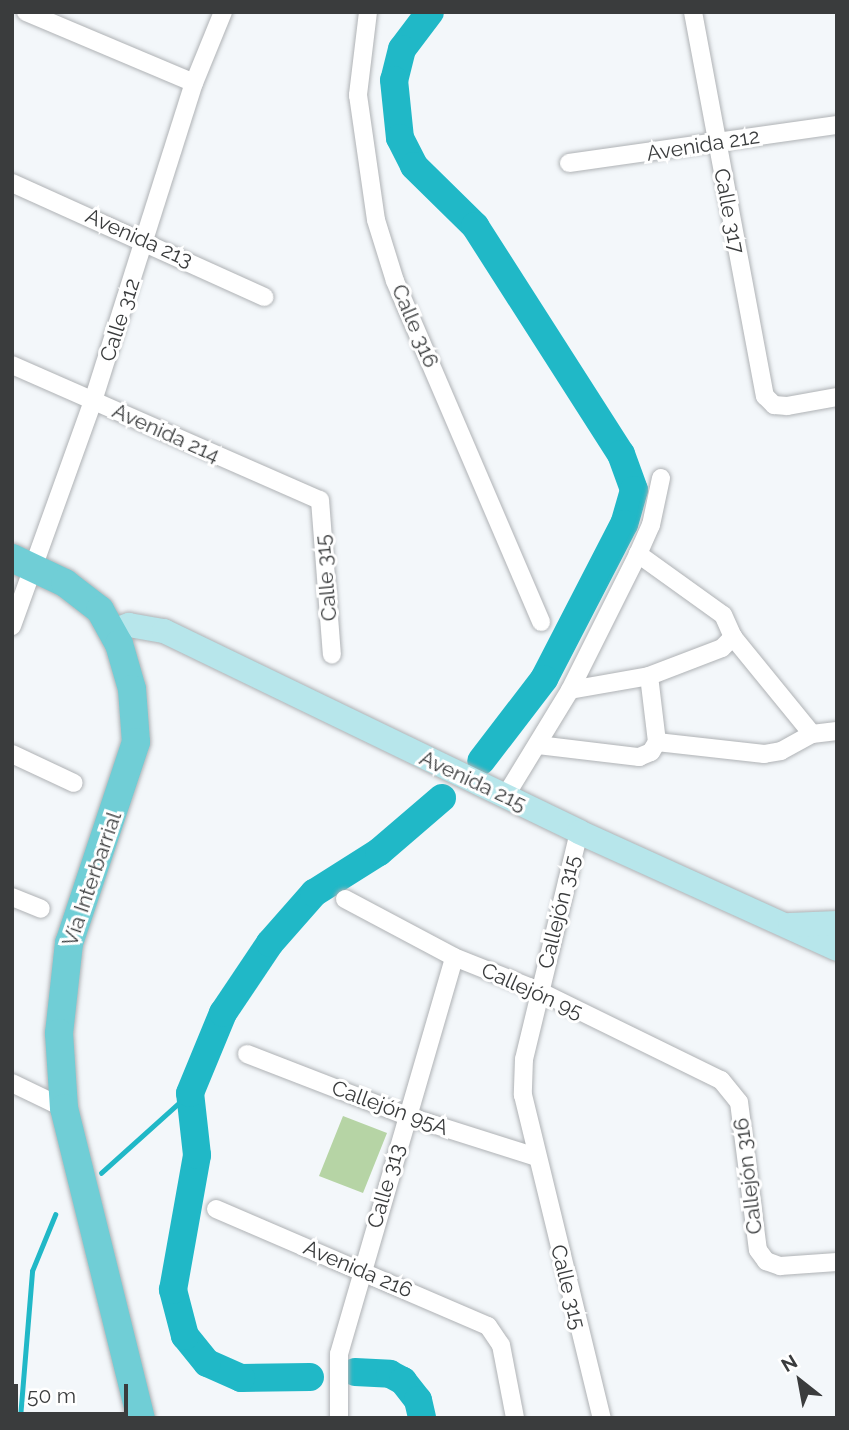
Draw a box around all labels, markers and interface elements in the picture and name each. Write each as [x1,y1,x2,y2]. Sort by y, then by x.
street label: Avenida 212 [645,124,761,166]
street label: Calle 317 [708,166,750,256]
street label: Avenida 213 [82,203,196,273]
street label: Calle 312 [95,275,145,365]
street label: Calle 316 [386,281,444,371]
street label: Avenida 214 [108,398,224,468]
street label: Calle 315 [310,534,342,622]
street label: Avenida 215 [416,745,530,817]
street label: Vía Interbarrial [57,809,127,949]
street label: Callejón 315 [533,853,585,971]
street label: Callejón 95 [477,957,587,1025]
street label: Callejón 95A [328,1075,452,1141]
street label: Callejón 316 [728,1116,768,1236]
street label: Calle 313 [362,1141,410,1231]
street label: Avenida 216 [300,1235,416,1303]
street label: Calle 315 [545,1242,591,1332]
north arrow [765,1346,835,1416]
text: N [777,1350,801,1376]
scale bar [18,1370,131,1414]
text: 50 m [27,1383,76,1408]

